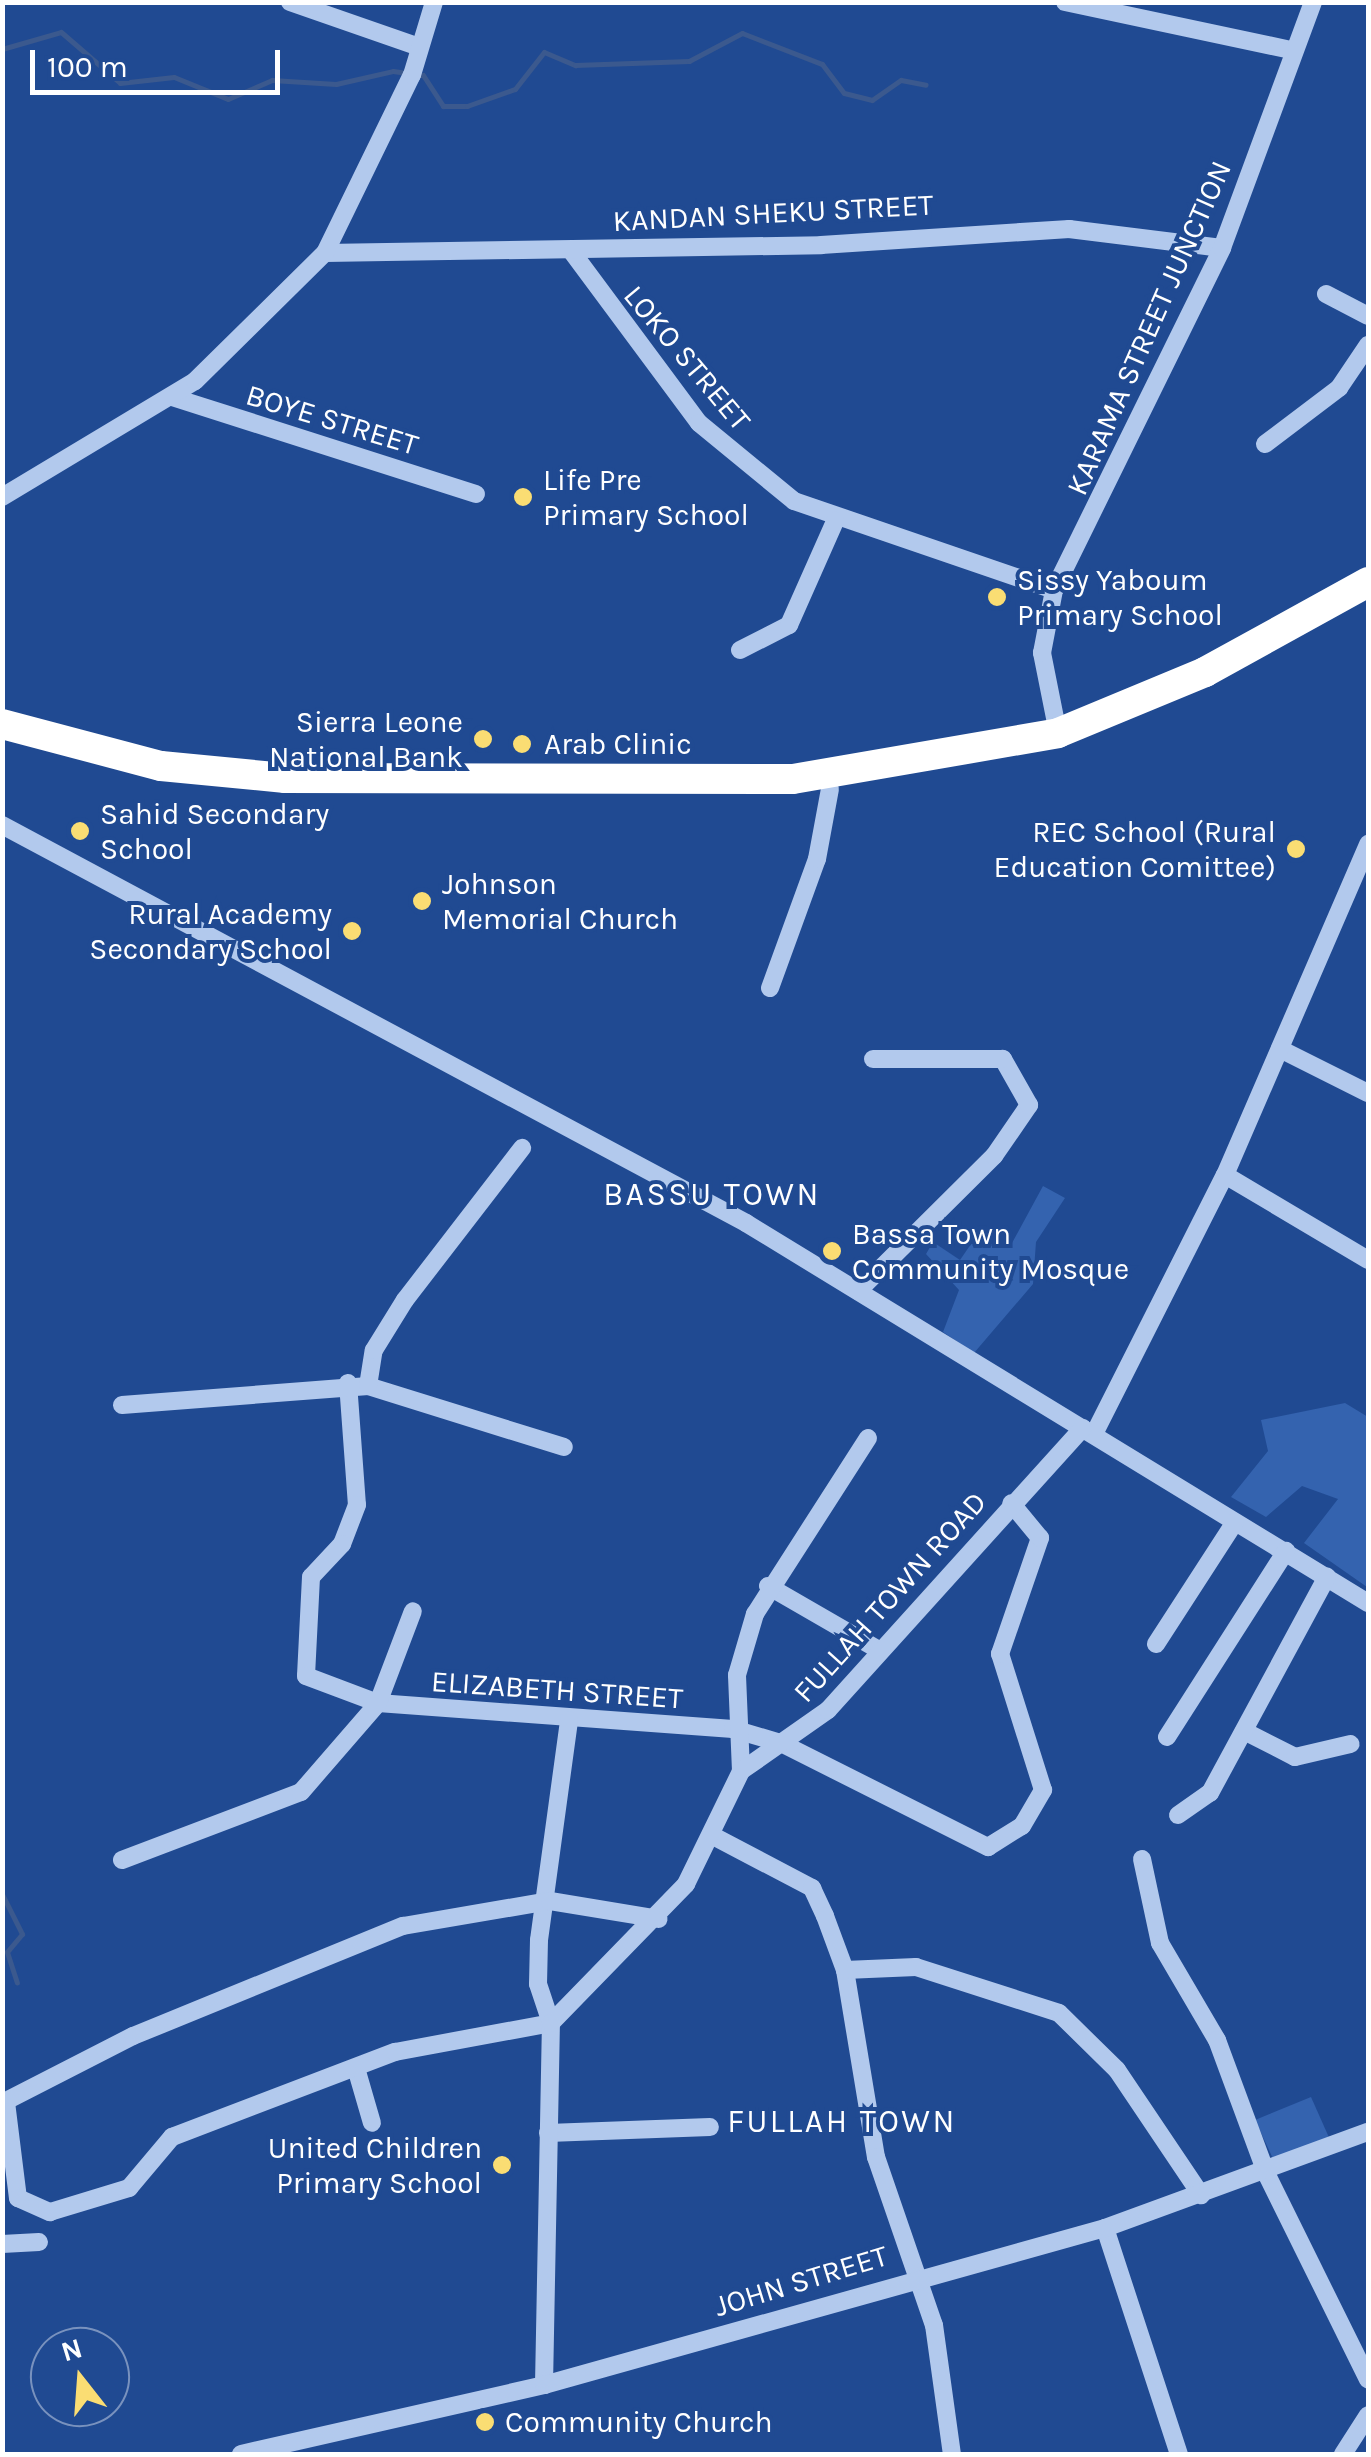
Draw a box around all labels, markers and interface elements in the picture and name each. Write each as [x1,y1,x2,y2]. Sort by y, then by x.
scale bar [35,30,285,92]
text: 100 m [47,49,128,85]
street label: KARAMA STREET JUNCTION [1059,155,1239,501]
street label: KANDAN SHEKU STREET [612,187,934,239]
street label: LOKO STREET [616,278,758,438]
street label: BOYE STREET [242,377,422,463]
place label: Life Pre Primary School [543,462,749,532]
marker: Life Pre Primary School [512,486,534,508]
place label: Sissy Yaboum Primary School [1017,562,1223,632]
marker: Sissy Yaboum Primary School [986,586,1008,608]
place label: Sierra Leone National Bank [269,704,463,774]
place label: Arab Clinic [544,726,692,762]
marker: Sierra Leone National Bank [472,728,494,750]
marker: Arab Clinic [509,731,535,757]
place label: Sahid Secondary School [100,796,329,866]
place label: REC School (Rural Education Comittee) [994,814,1276,884]
marker: Sahid Secondary School [69,820,91,842]
marker: REC School (Rural Education Comittee) [1285,838,1307,860]
place label: Johnson Memorial Church [442,866,678,936]
marker: Johnson Memorial Church [411,890,433,912]
place label: Rural Academy Secondary School [89,896,332,966]
marker: Rural Academy Secondary School [341,920,363,942]
district label: BASSU TOWN [603,1176,821,1214]
place label: Bassa Town Community Mosque [852,1216,1129,1286]
marker: Bassa Town Community Mosque [821,1240,843,1262]
street label: FULLAH TOWN ROAD [786,1484,994,1710]
street label: ELIZABETH STREET [430,1663,684,1717]
district label: FULLAH TOWN [727,2103,957,2141]
place label: United Children Primary School [268,2130,482,2200]
marker: United Children Primary School [491,2154,513,2176]
street label: JOHN STREET [710,2238,892,2324]
north arrow [30,2327,130,2427]
text: N [57,2331,86,2368]
place label: Community Church [505,2404,773,2440]
marker: Community Church [474,2411,496,2433]

